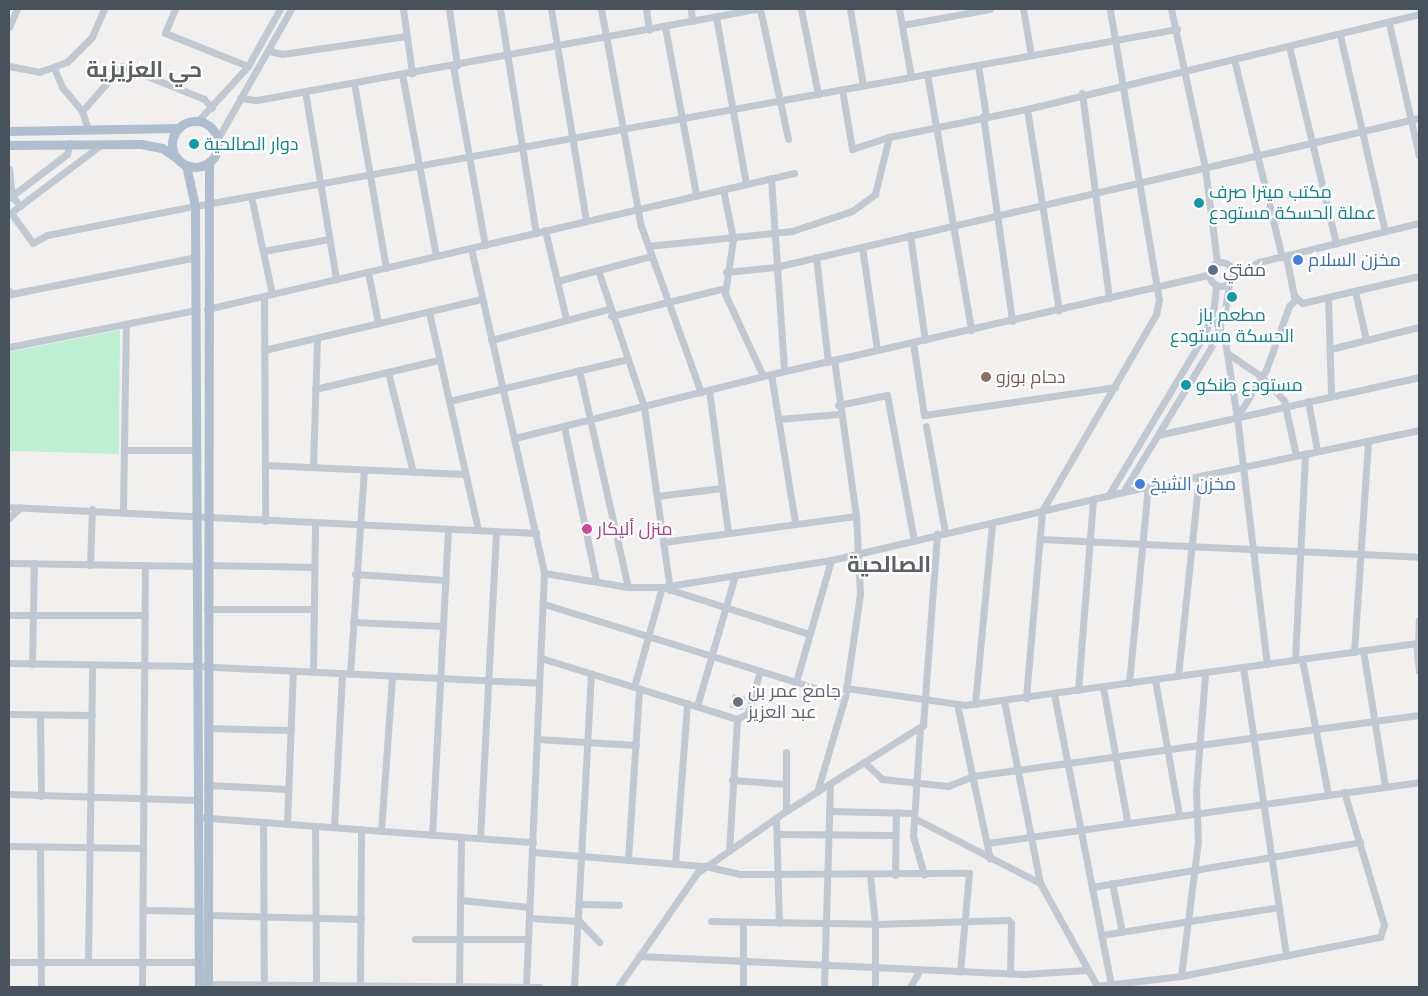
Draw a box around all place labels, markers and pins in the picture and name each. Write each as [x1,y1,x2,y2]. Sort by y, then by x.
place label: دوار الصالحية [204,133,299,155]
marker: دوار الصالحية [188,138,200,150]
place label: مكتب ميترا صرف عملة الحسكة مستودع [1209,182,1376,224]
marker: مكتب ميترا صرف عملة الحسكة مستودع [1193,197,1205,209]
place label: مخزن السلام [1308,249,1401,271]
marker: مخزن السلام [1292,254,1304,266]
place label: مفتي [1223,259,1266,281]
marker: مفتي [1207,264,1219,276]
marker: مطعم باز الحسكة مستودع [1226,291,1238,303]
place label: مطعم باز الحسكة مستودع [1170,305,1294,348]
place label: دحام بوزو [996,366,1065,388]
marker: دحام بوزو [980,371,992,383]
place label: مستودع طنكو [1196,374,1303,396]
marker: مستودع طنكو [1180,379,1192,391]
place label: مخزن الشيخ [1150,473,1236,495]
marker: مخزن الشيخ [1134,478,1146,490]
place label: منزل أليكار [597,518,673,540]
marker: منزل أليكار [581,523,593,535]
place label: جامع عمر بن عبد العزيز [748,681,841,724]
marker: جامع عمر بن عبد العزيز [732,696,744,708]

